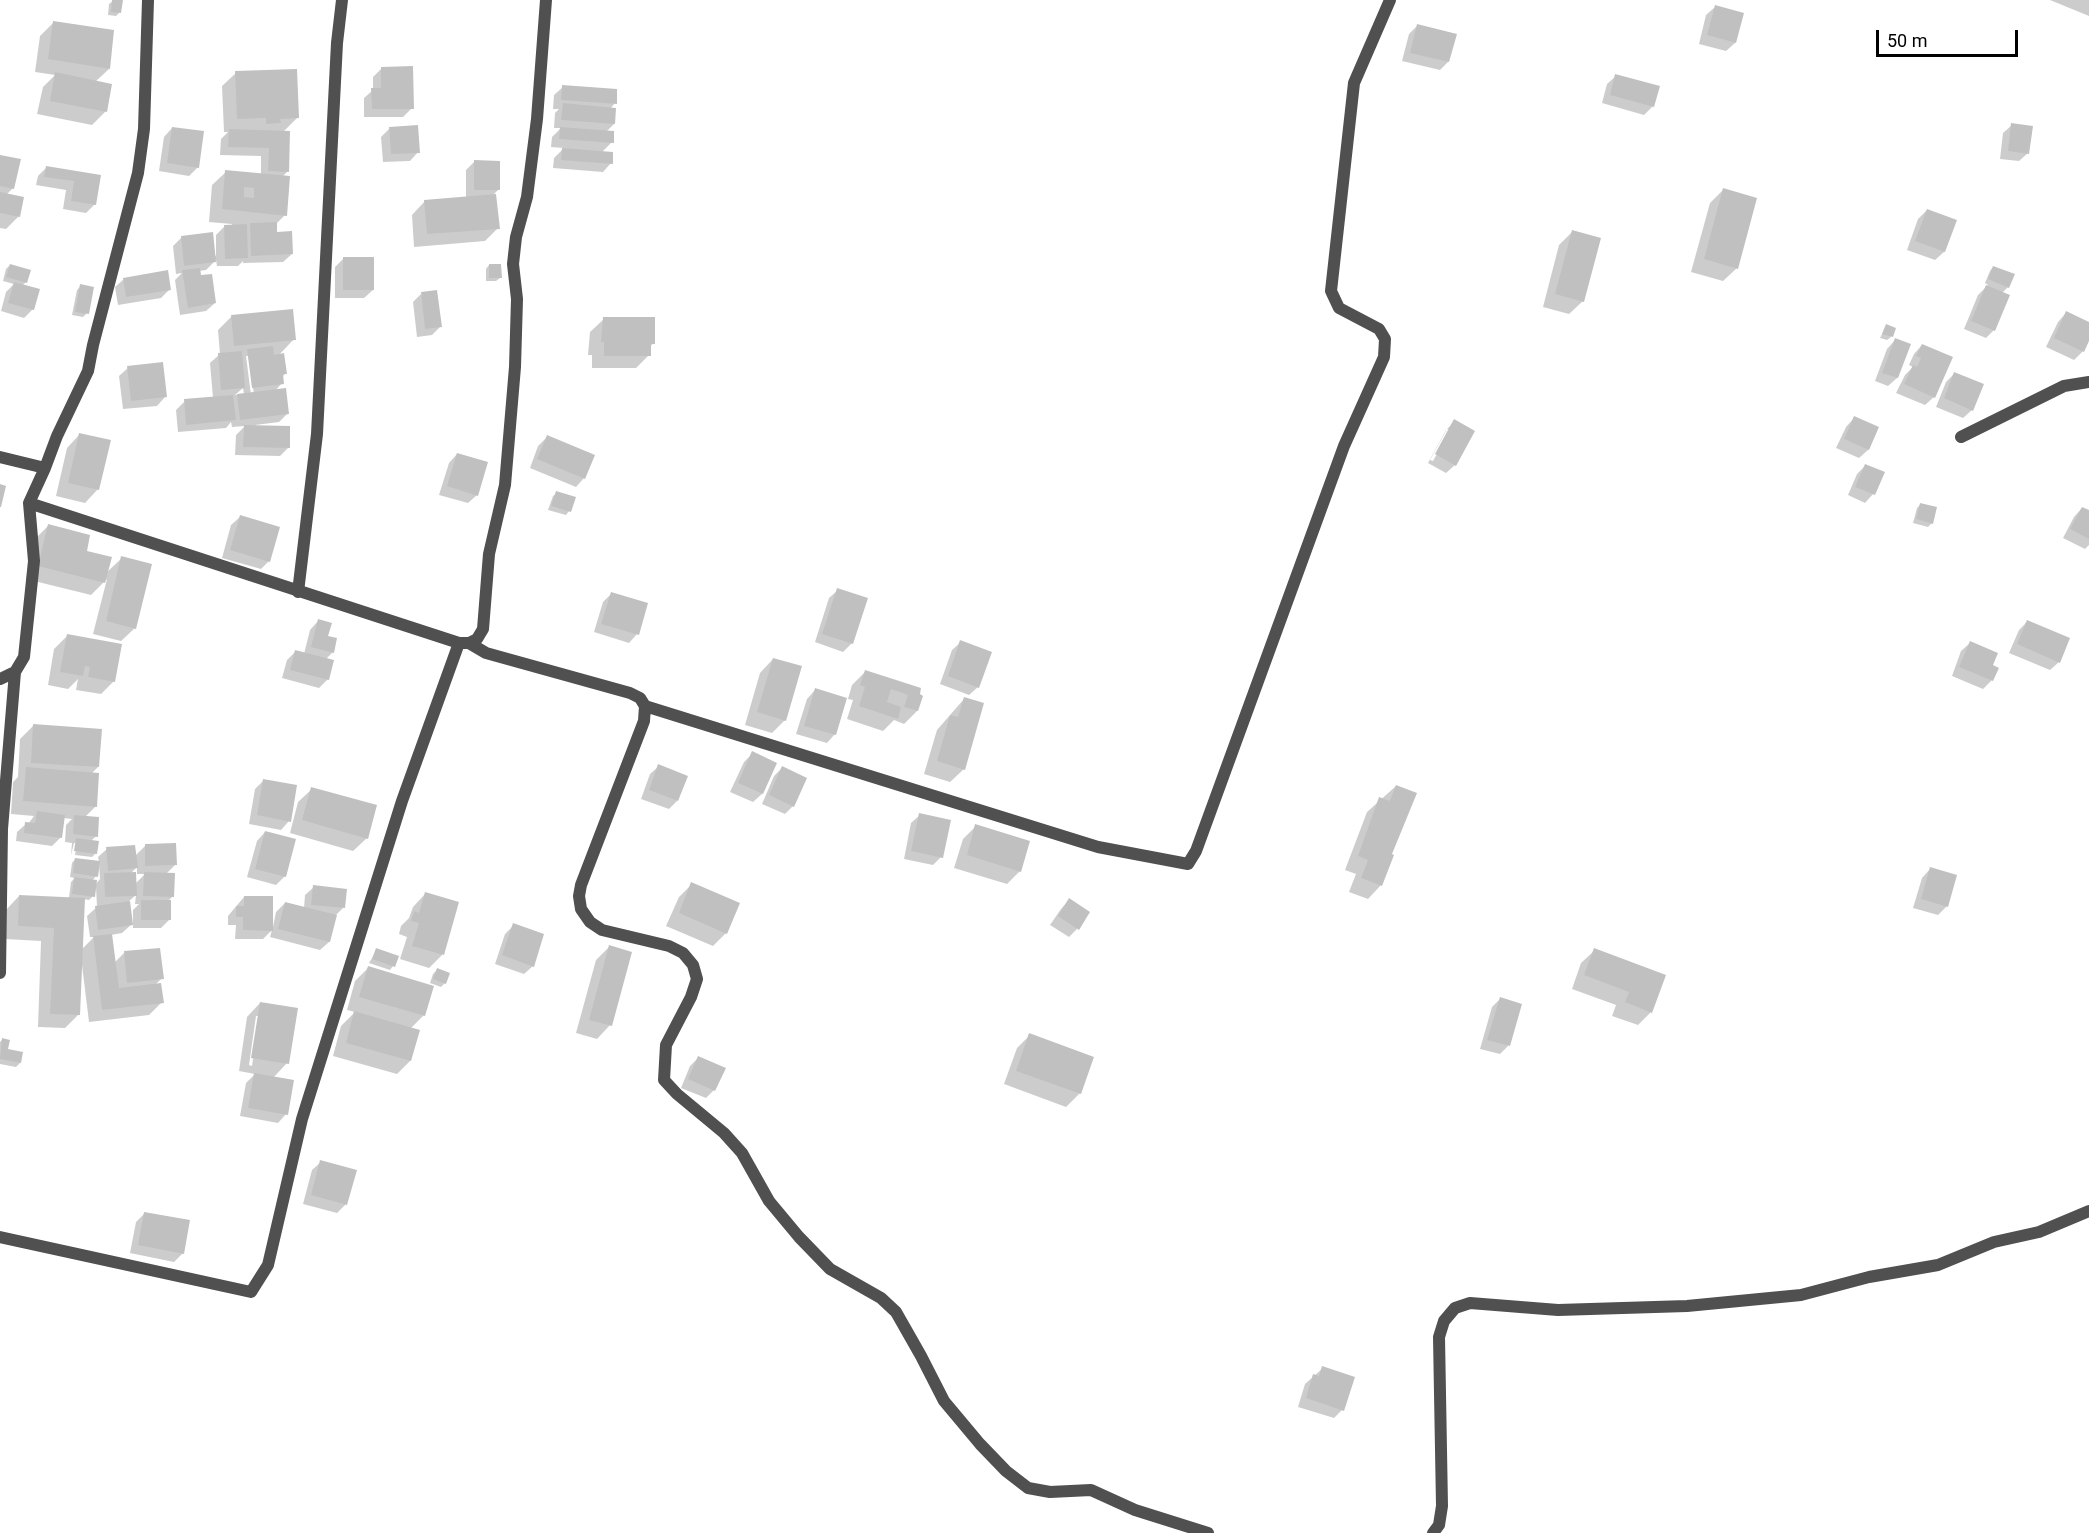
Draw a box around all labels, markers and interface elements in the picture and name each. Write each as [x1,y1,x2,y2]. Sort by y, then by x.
scale bar [1879,18,2022,56]
text: 50 m [1887,30,1927,51]

